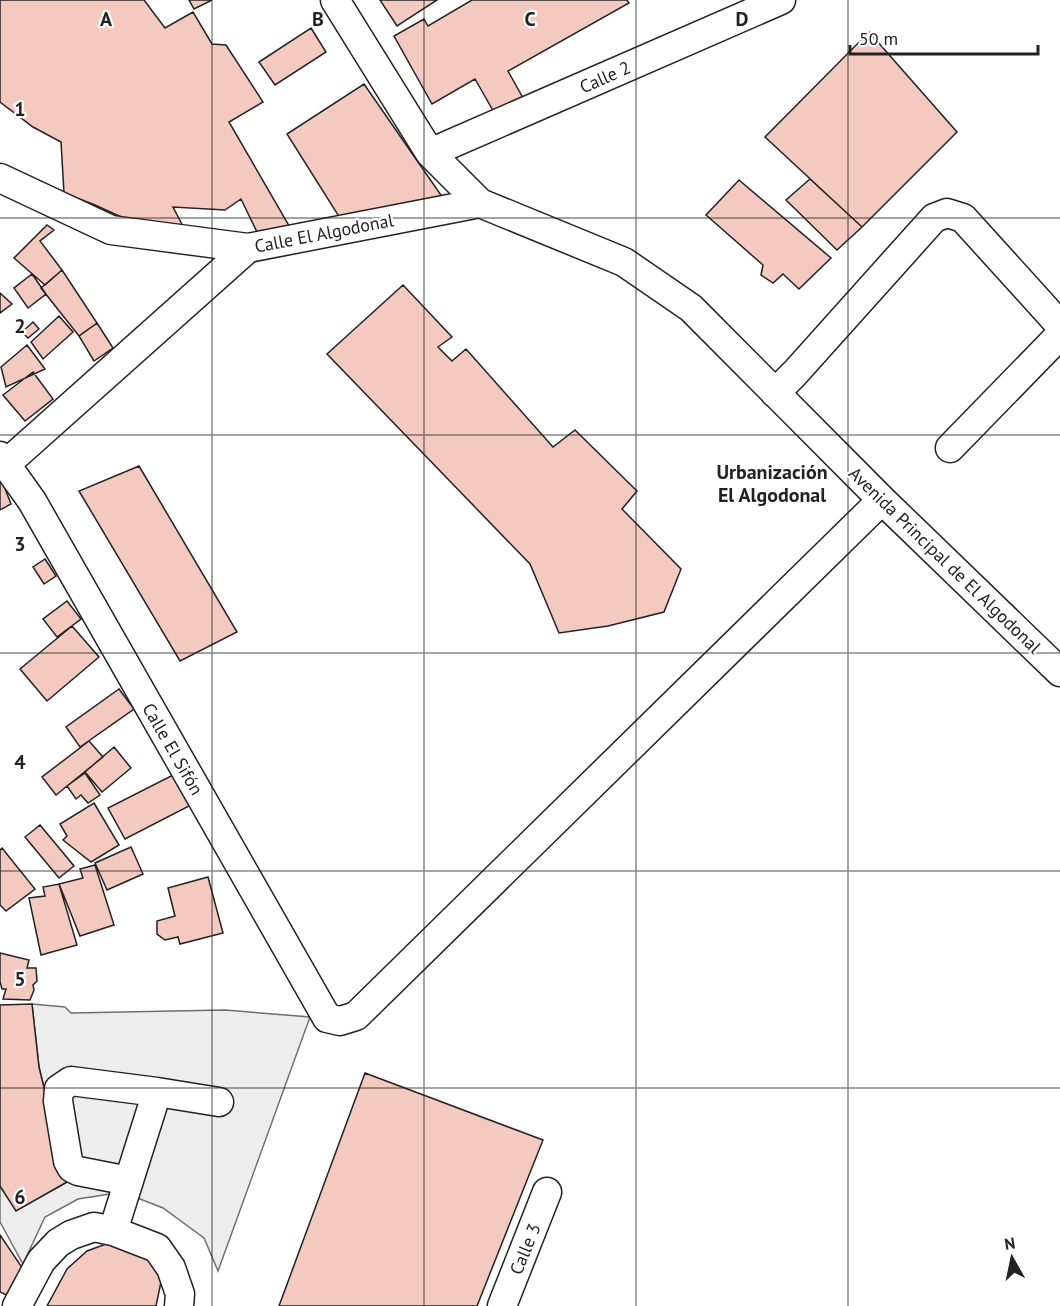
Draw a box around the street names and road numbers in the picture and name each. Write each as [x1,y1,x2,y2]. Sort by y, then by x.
street label: Calle 2 [576,56,634,98]
street label: Calle El Algodonal [253,208,396,258]
street label: Avenida Principal de El Algodonal [844,462,1047,659]
street label: Calle El Sifón [137,699,209,799]
street label: Calle 3 [504,1220,546,1278]

